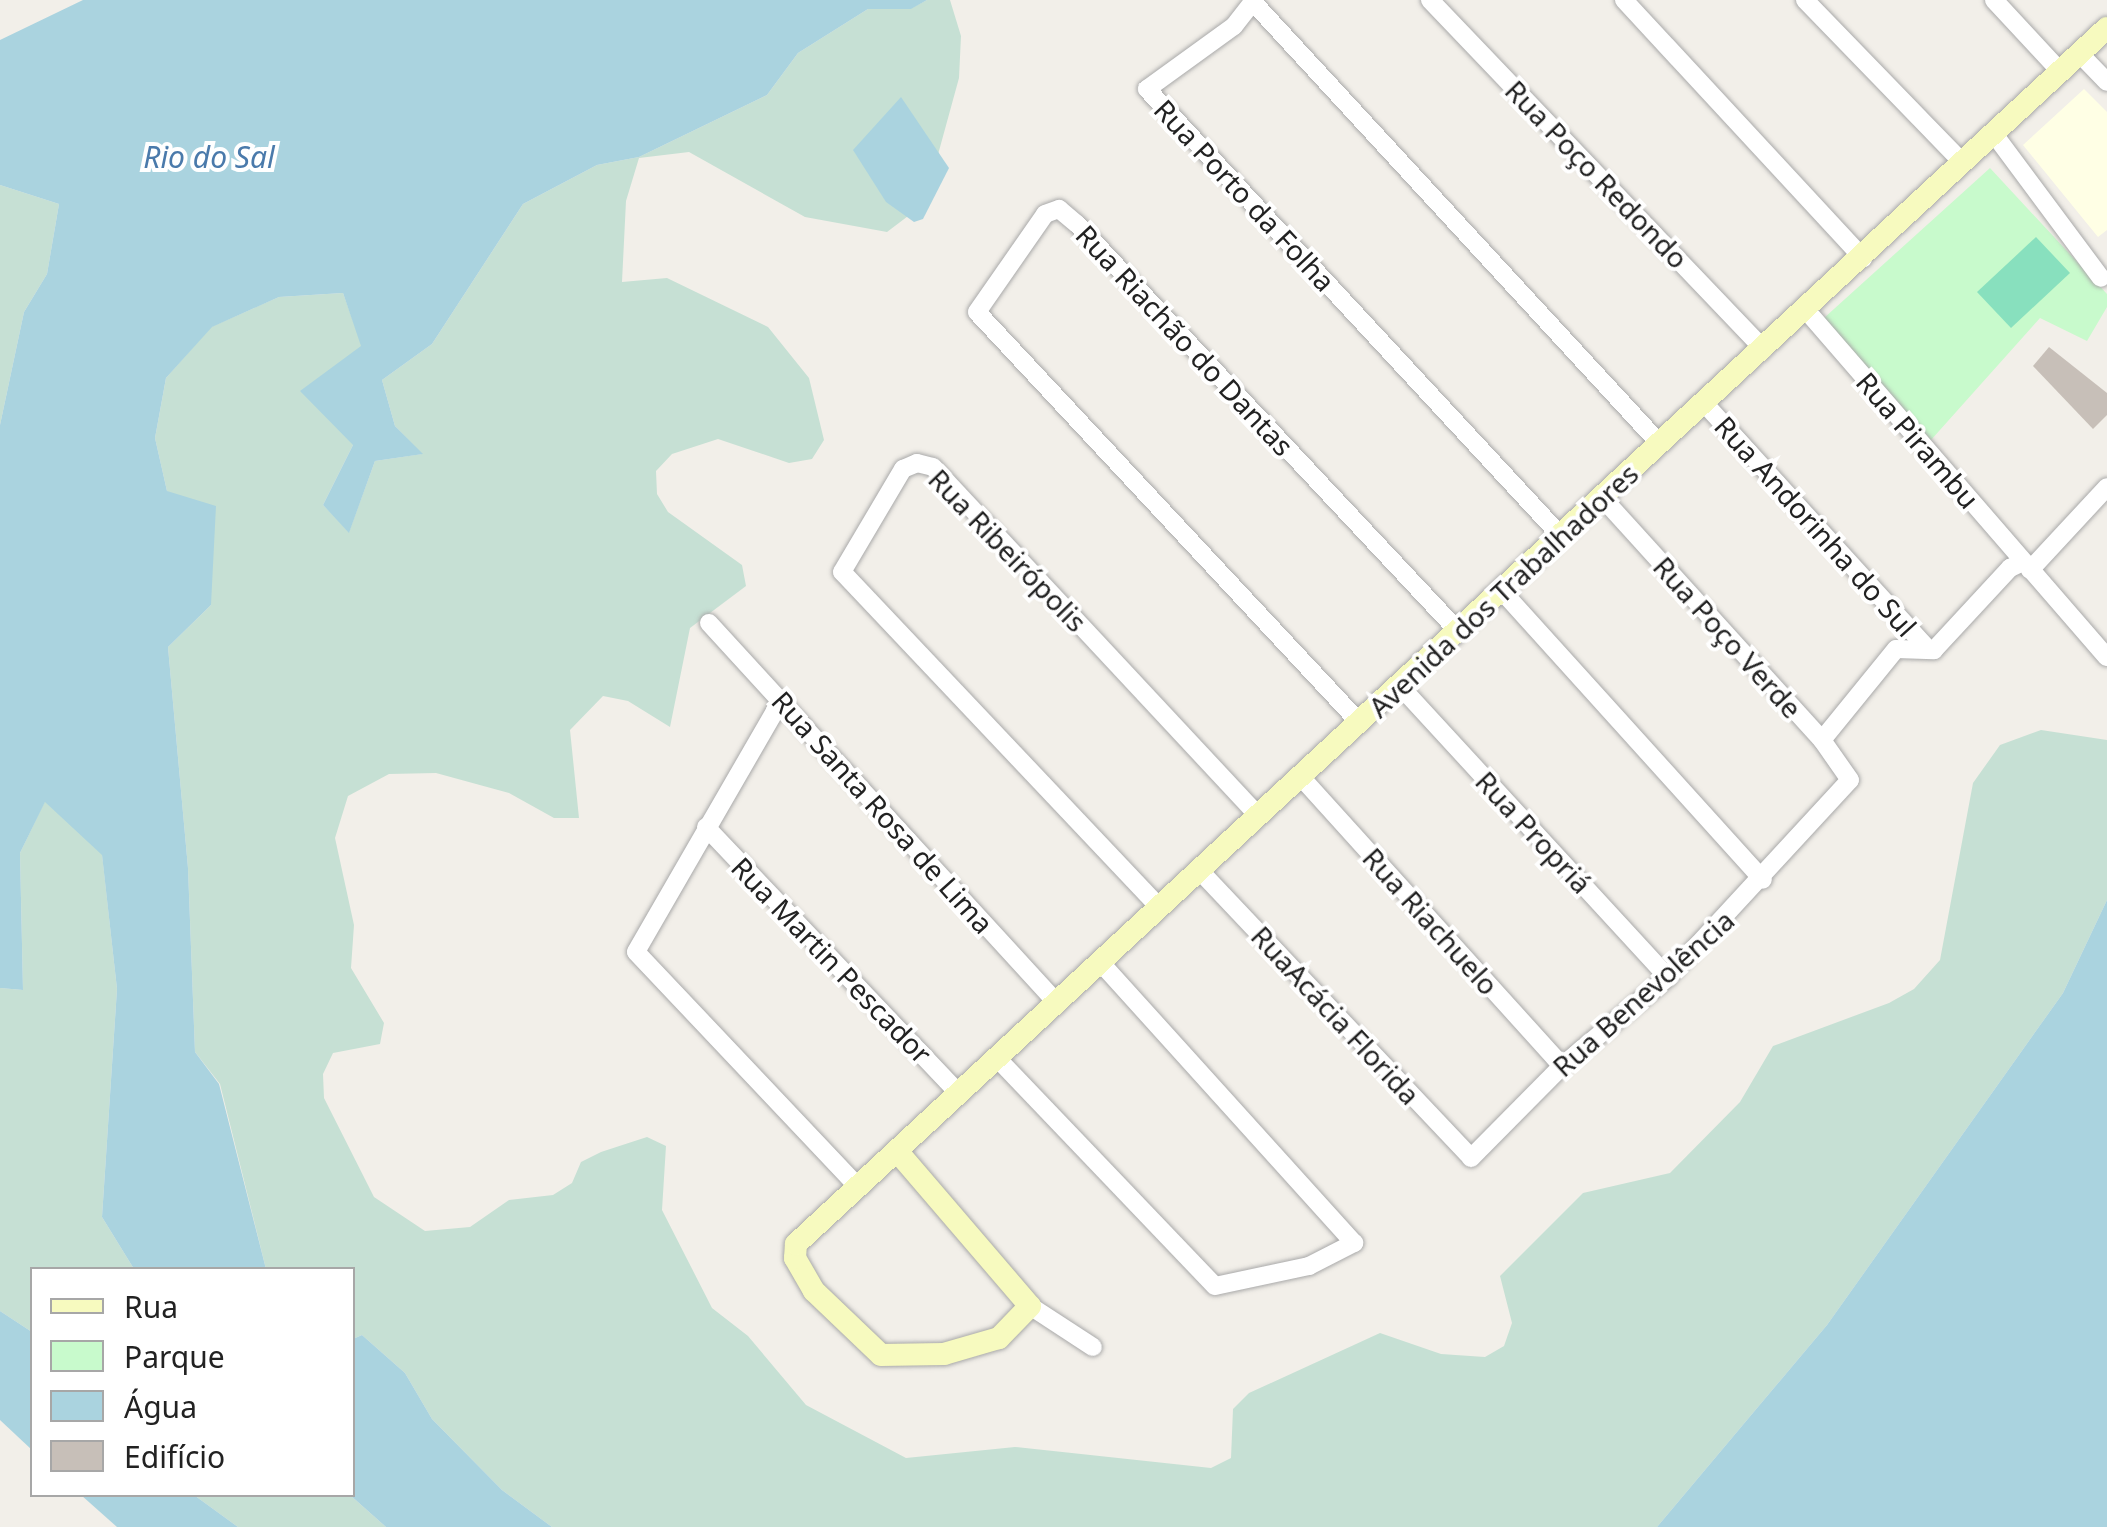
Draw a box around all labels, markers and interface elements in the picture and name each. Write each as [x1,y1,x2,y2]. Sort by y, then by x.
street label: Rua Poço Redondo [1499,73,1695,275]
street label: Rua Porto da Folha [1148,92,1342,298]
water label: Rio do Sal [143,139,275,175]
street label: Rua Riachão do Dantas [1069,218,1301,462]
street label: Rua Pirambu [1850,365,1986,515]
street label: Rua Andorinha do Sul [1708,409,1924,643]
street label: Avenida dos Trabalhadores [1361,456,1645,724]
street label: Rua Ribeirópolis [922,462,1094,638]
street label: Rua Poço Verde [1647,549,1809,725]
street label: Rua Santa Rosa de Lima [765,684,1001,940]
street label: Rua Propriá [1469,764,1599,900]
street label: Rua Riachuelo [1356,841,1506,1001]
street label: Rua Martin Pescador [725,850,939,1070]
street label: Rua Benevolência [1546,903,1740,1083]
street label: RuaAcácia Florida [1245,919,1427,1111]
legend [30,1267,355,1497]
text: Rua [124,1286,178,1327]
text: Parque [124,1336,225,1377]
text: Água [124,1386,197,1427]
text: Edifício [124,1436,225,1477]

